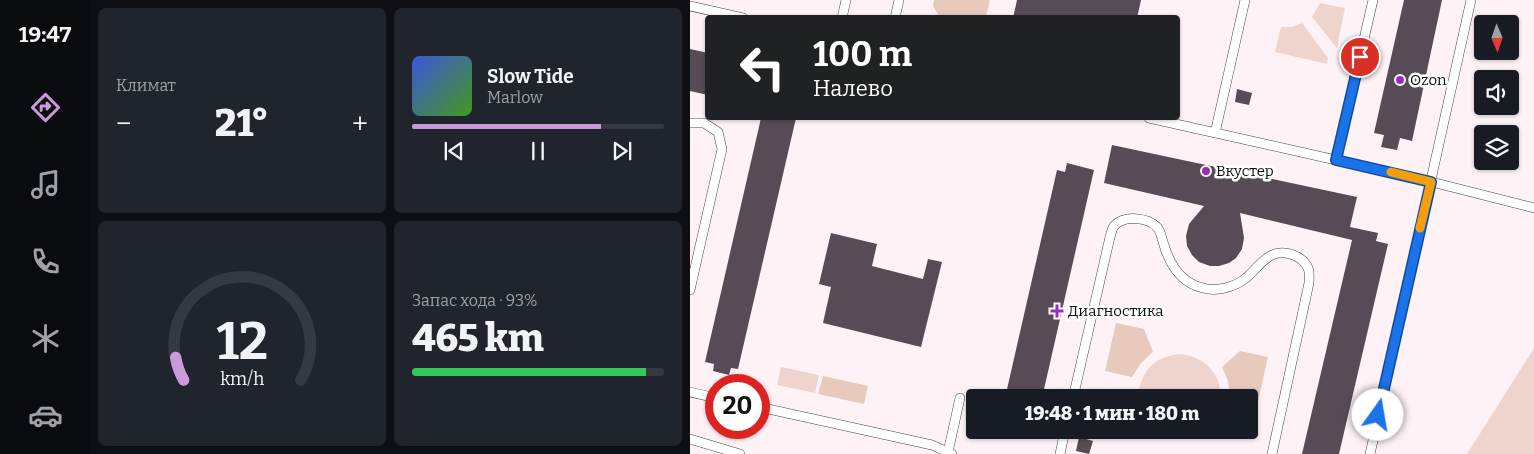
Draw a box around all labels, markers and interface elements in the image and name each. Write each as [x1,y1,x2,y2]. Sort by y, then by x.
north arrow [1474,15,1519,60]
map controls [1474,15,1519,170]
text: 19:47 [19,21,71,48]
text: 100 m [813,33,912,75]
icon: left [730,35,795,100]
pin [1339,36,1381,78]
icon: arrive [1346,43,1374,71]
text: Slow Tide [487,65,574,88]
button: sound [1474,70,1519,115]
place label: Ozon [1410,71,1447,89]
marker: Ozon [1394,74,1406,86]
text: Налево [813,75,893,102]
text: Климат [116,76,176,95]
text: Marlow [487,88,543,107]
icon: directions [28,90,63,125]
text: 21° [215,100,269,146]
text: − [116,107,131,140]
text: + [352,107,368,140]
button: layers [1474,125,1519,170]
icon: previous [440,137,468,165]
icon: pause [524,137,552,165]
icon: next [608,137,636,165]
place label: Вкустер [1216,162,1274,180]
marker: Вкустер [1200,165,1212,177]
icon: music [28,167,63,202]
icon: phone [28,244,63,279]
text: Запас хода · 93% [412,291,538,310]
place label: Диагностика [1068,302,1164,320]
marker: Диагностика [1050,304,1064,318]
text: 12 [216,310,268,373]
text: 465 km [412,315,544,361]
icon: climate [28,321,63,356]
text: km/h [220,368,264,390]
speed limit sign: 20 [705,374,770,439]
position arrow [1351,388,1403,440]
icon: car [28,398,63,433]
text: 19:48 · 1 мин · 180 m [1025,402,1199,425]

